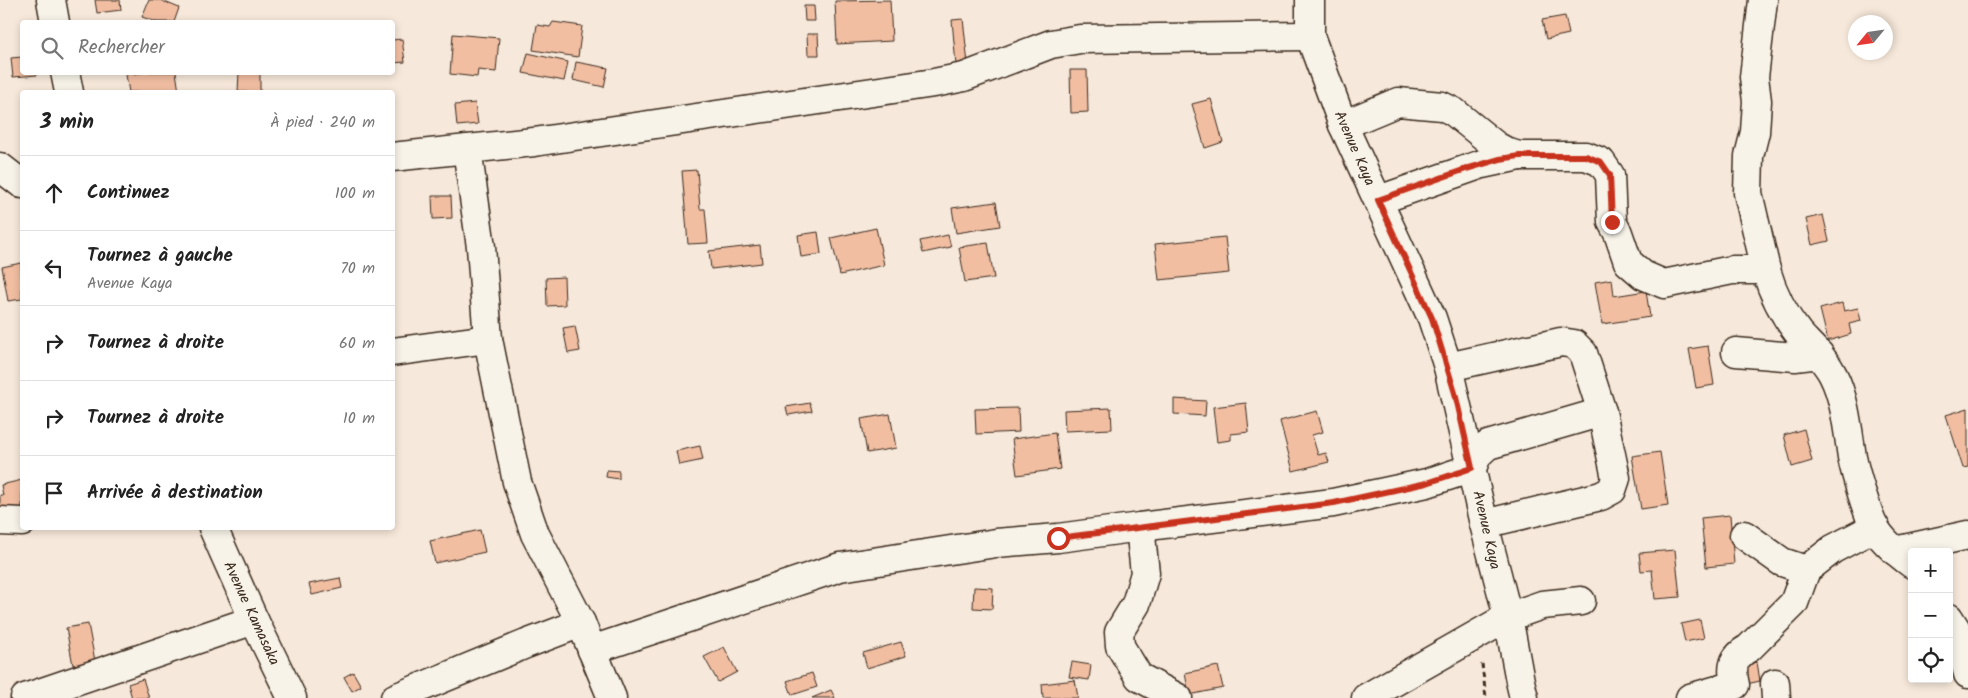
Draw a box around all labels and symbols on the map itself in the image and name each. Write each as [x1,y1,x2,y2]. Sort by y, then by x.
north arrow [1848,15,1893,60]
street label: Avenue Kaya [1327,107,1381,190]
route end [1601,211,1624,234]
street label: Avenue Kaya [1465,488,1507,572]
route start [1047,527,1070,550]
street label: Avenue Kamasaka [216,557,286,669]

